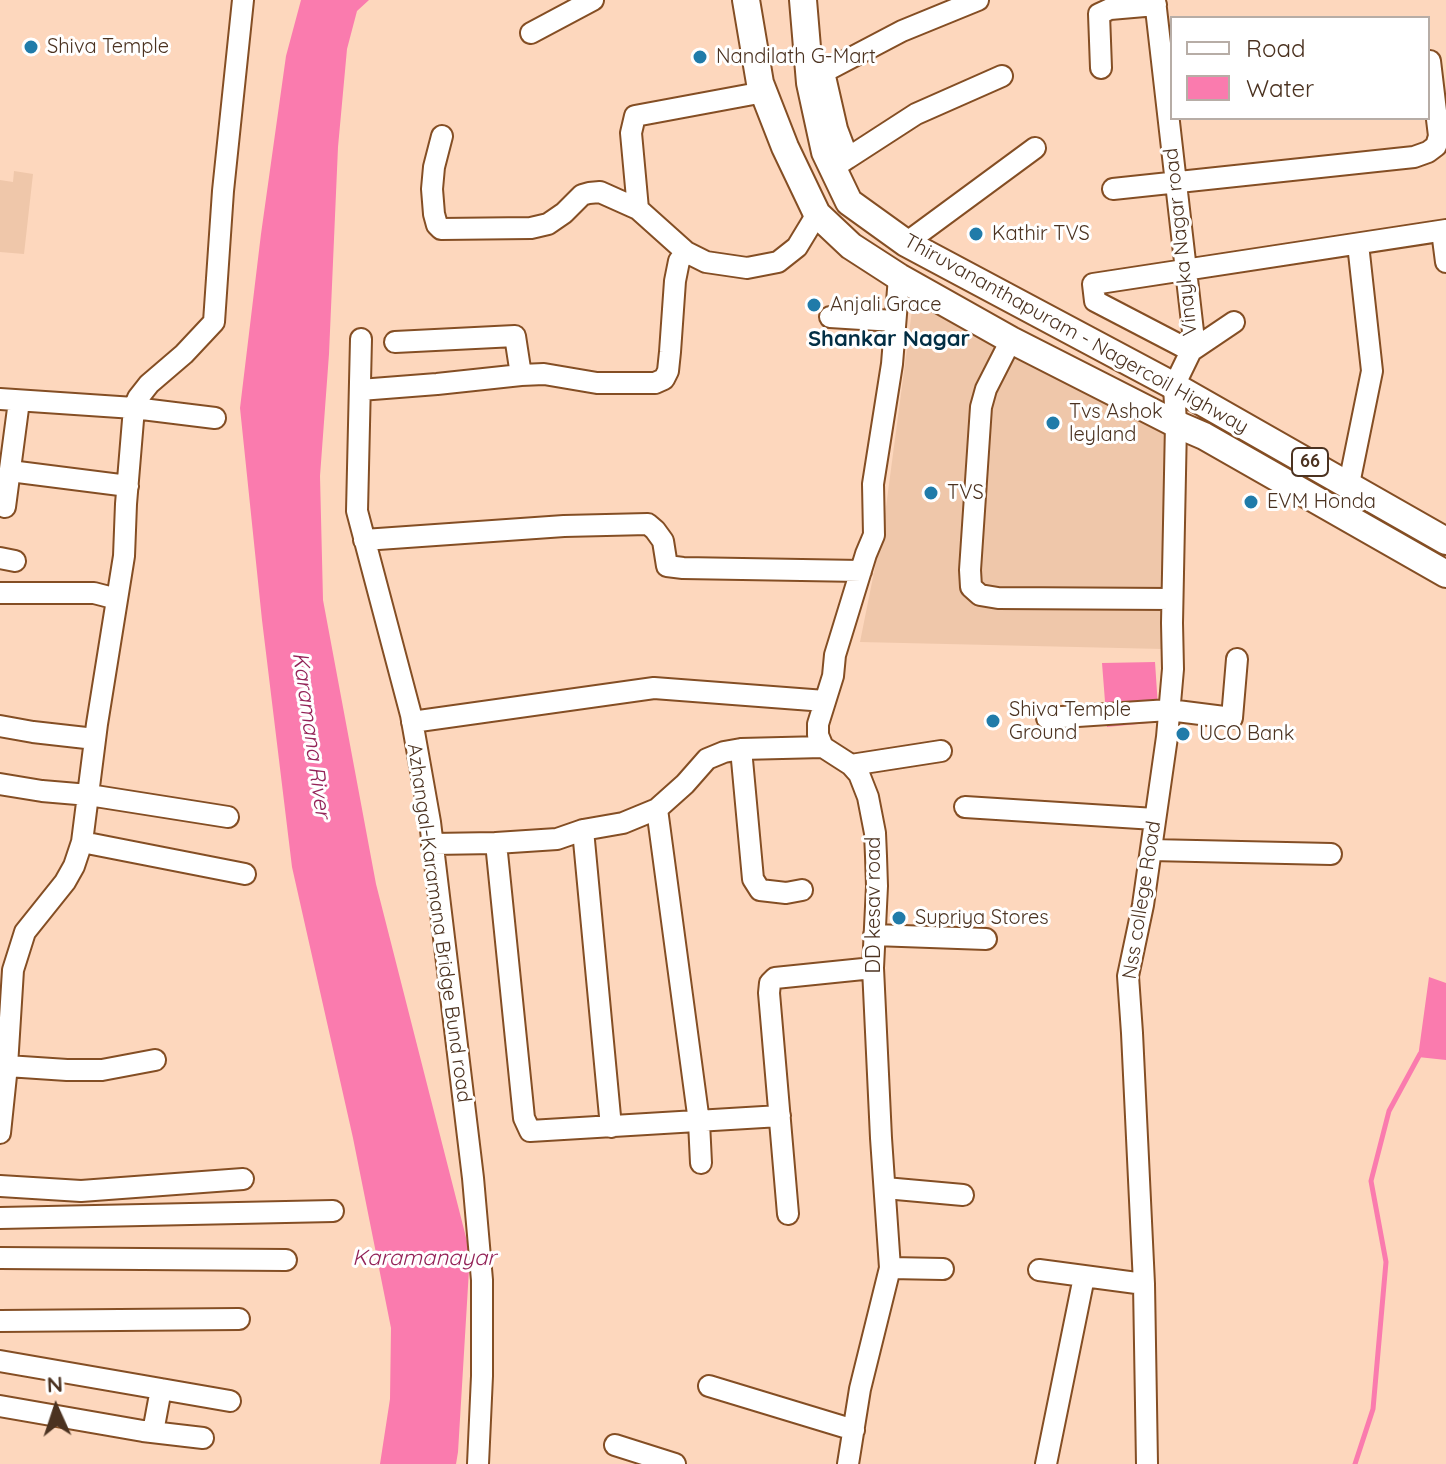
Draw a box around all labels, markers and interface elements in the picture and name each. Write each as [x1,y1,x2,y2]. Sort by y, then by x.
legend [1170,16,1430,120]
text: Road [1246,33,1306,63]
place label: Shiva Temple [47,35,169,59]
marker: Shiva Temple [22,38,40,56]
place label: Nandilath G-Mart [716,45,876,69]
marker: Nandilath G-Mart [691,48,709,66]
text: Water [1246,73,1314,103]
street label: Vinayka Nagar road [1159,147,1203,337]
place label: Kathir TVS [992,222,1090,246]
marker: Kathir TVS [967,225,985,243]
street label: Thiruvananthapuram - Nagercoil Highway [900,229,1252,439]
place label: Anjali Grace [830,293,941,317]
marker: Anjali Grace [805,296,823,314]
district label: Shankar Nagar [808,326,970,352]
place label: Tvs Ashok leyland [1069,400,1163,447]
marker: Tvs Ashok leyland [1044,414,1062,432]
road number: 66 [1292,448,1328,476]
place label: TVS [947,481,984,505]
marker: TVS [922,484,940,502]
place label: EVM Honda [1267,490,1376,514]
marker: EVM Honda [1242,493,1260,511]
water label: Karamana River [286,650,336,820]
place label: Shiva Temple Ground [1009,698,1131,745]
marker: Shiva Temple Ground [984,712,1002,730]
place label: UCO Bank [1199,722,1294,746]
marker: UCO Bank [1174,725,1192,743]
street label: Azhangal-Karamana Bridge Bund road [402,742,476,1104]
street label: Nss college Road [1118,819,1166,981]
street label: DD kesav road [862,837,886,973]
place label: Supriya Stores [915,906,1049,930]
marker: Supriya Stores [890,909,908,927]
water label: Karamanayar [352,1245,496,1271]
north arrow [16,1368,96,1448]
text: N [46,1370,64,1398]

